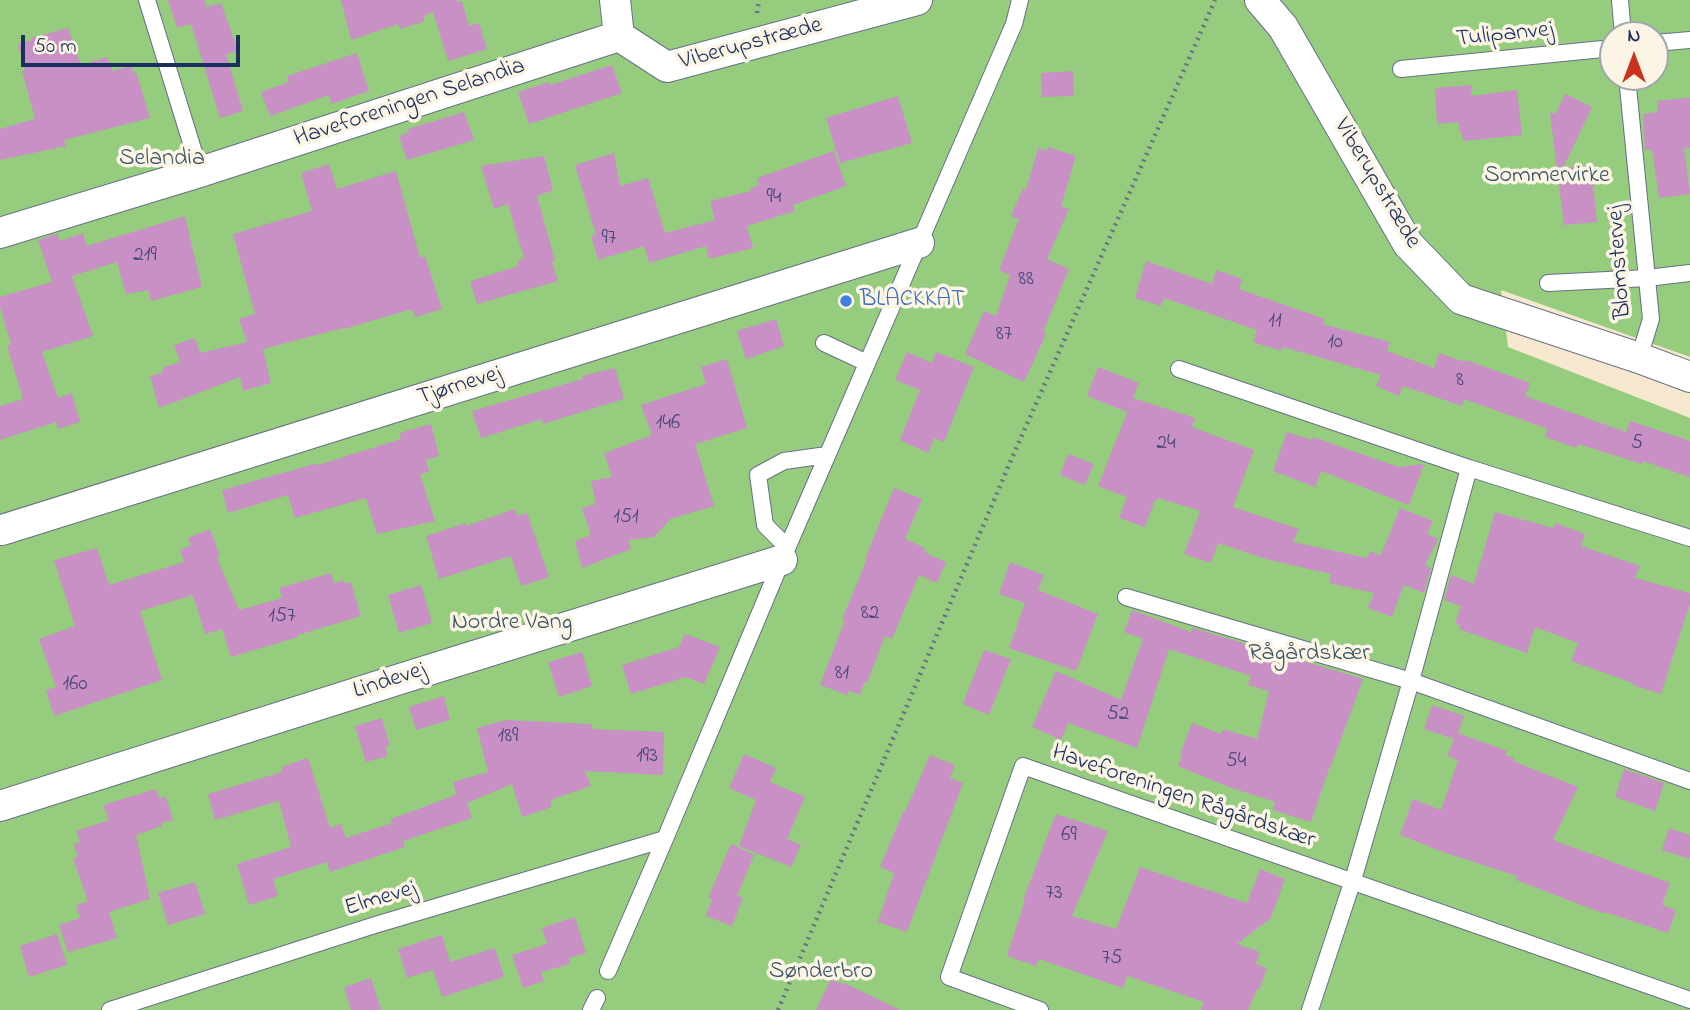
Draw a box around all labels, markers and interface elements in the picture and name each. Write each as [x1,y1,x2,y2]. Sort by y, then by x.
street label: Viberupstræde [676,12,826,78]
street label: Tulipanvej [1455,17,1555,55]
scale bar [24,21,243,65]
north arrow [1599,21,1669,91]
text: N [1628,23,1640,50]
text: 50 m [34,32,77,62]
street label: Haveforeningen Selandia [291,53,529,155]
street label: Viberupstræde [1326,114,1426,254]
park label: Selandia [119,146,205,174]
park label: Sommervirke [1484,163,1610,191]
house number: 94 [767,186,781,212]
street label: Blomstervej [1603,204,1639,320]
house number: 97 [602,227,616,253]
house number: 219 [133,244,157,270]
house number: 88 [1018,268,1034,294]
place label: BLACKKAT [860,287,965,315]
marker: BLACKKAT [838,293,854,309]
house number: 11 [1268,310,1282,336]
house number: 87 [996,323,1012,349]
house number: 10 [1327,331,1343,357]
street label: Tjørnevej [414,361,506,413]
house number: 8 [1456,369,1464,395]
house number: 146 [656,412,680,438]
house number: 24 [1156,432,1176,458]
house number: 5 [1631,432,1643,458]
house number: 151 [613,506,639,532]
house number: 82 [861,602,879,628]
house number: 157 [268,605,296,631]
park label: Nordre Vang [452,610,572,638]
park label: Rågårdskær [1248,641,1370,669]
street label: Lindevej [350,657,430,707]
house number: 81 [835,662,849,688]
house number: 160 [63,673,87,699]
house number: 52 [1107,703,1129,729]
house number: 189 [498,725,518,751]
street label: Haveforeningen Rågårdskær [1048,739,1318,857]
house number: 193 [636,745,658,771]
house number: 54 [1226,750,1246,776]
house number: 69 [1061,824,1077,850]
street label: Elmevej [342,875,420,925]
house number: 73 [1045,882,1063,908]
house number: 75 [1102,947,1122,973]
park label: Sønderbro [769,959,873,987]

